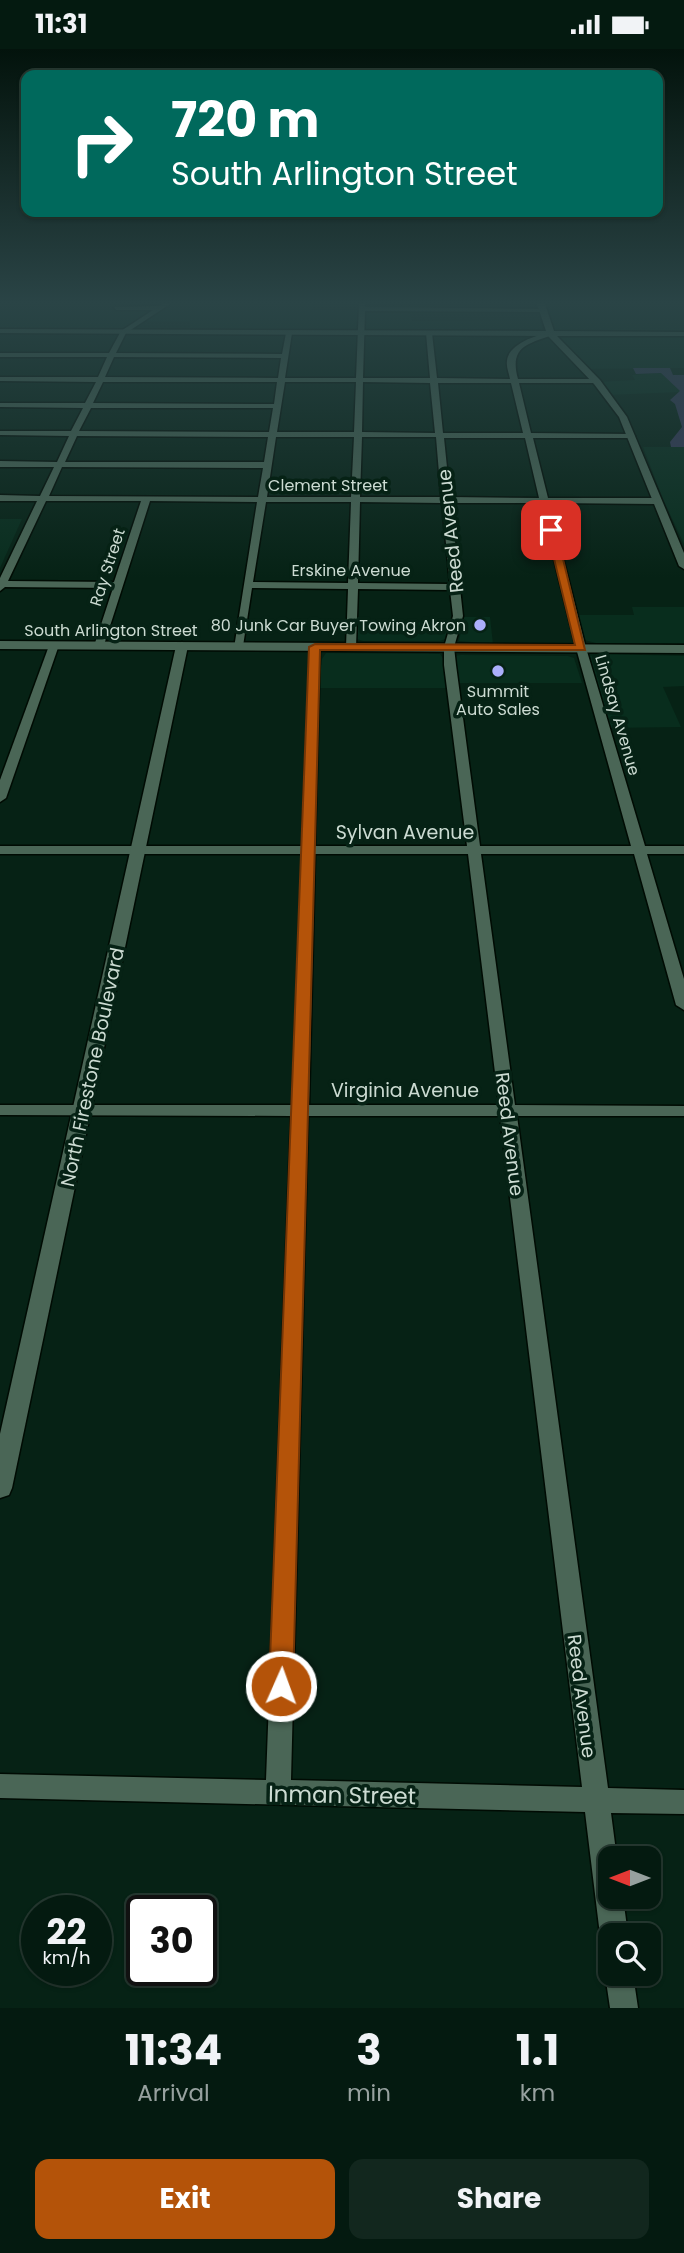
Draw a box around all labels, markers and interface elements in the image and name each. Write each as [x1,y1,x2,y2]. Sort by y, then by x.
text: 11:31 [35,6,87,42]
text: 720 m [171,86,319,154]
icon: right [56,98,147,189]
text: South Arlington Street [171,151,518,196]
street label: Reed Avenue [431,468,470,594]
street label: Clement Street [268,474,388,497]
pin [521,500,581,560]
icon: arrive [532,511,570,549]
street label: Ray Street [84,525,131,609]
street label: Erskine Avenue [291,559,411,582]
place label: 80 Junk Car Buyer Towing Akron [211,614,466,637]
marker: 80 Junk Car Buyer Towing Akron [472,617,488,633]
street label: South Arlington Street [24,619,198,642]
street label: Lindsay Avenue [589,652,646,778]
marker: Summit Auto Sales [490,663,506,679]
place label: Summit Auto Sales [456,680,540,721]
street label: Sylvan Avenue [336,819,474,846]
street label: North Firestone Boulevard [54,945,131,1189]
street label: Reed Avenue [489,1071,530,1197]
street label: Virginia Avenue [331,1077,479,1104]
street label: Reed Avenue [561,1633,602,1759]
position arrow [244,1649,318,1723]
street label: Inman Street [268,1778,416,1812]
north arrow [598,1846,662,1909]
map controls [598,1846,661,1986]
speed limit sign: 30 [126,1895,217,1986]
text: 22 [47,1907,86,1956]
button: search [598,1923,661,1986]
text: km/h [43,1945,90,1970]
text: 11:34 [125,2021,222,2080]
text: 3 [356,2021,382,2080]
text: 1.1 [516,2021,559,2080]
text: Arrival [137,2077,210,2109]
text: min [347,2077,391,2109]
text: km [520,2077,555,2109]
button: Exit [35,2159,335,2239]
button: Share [349,2159,649,2239]

